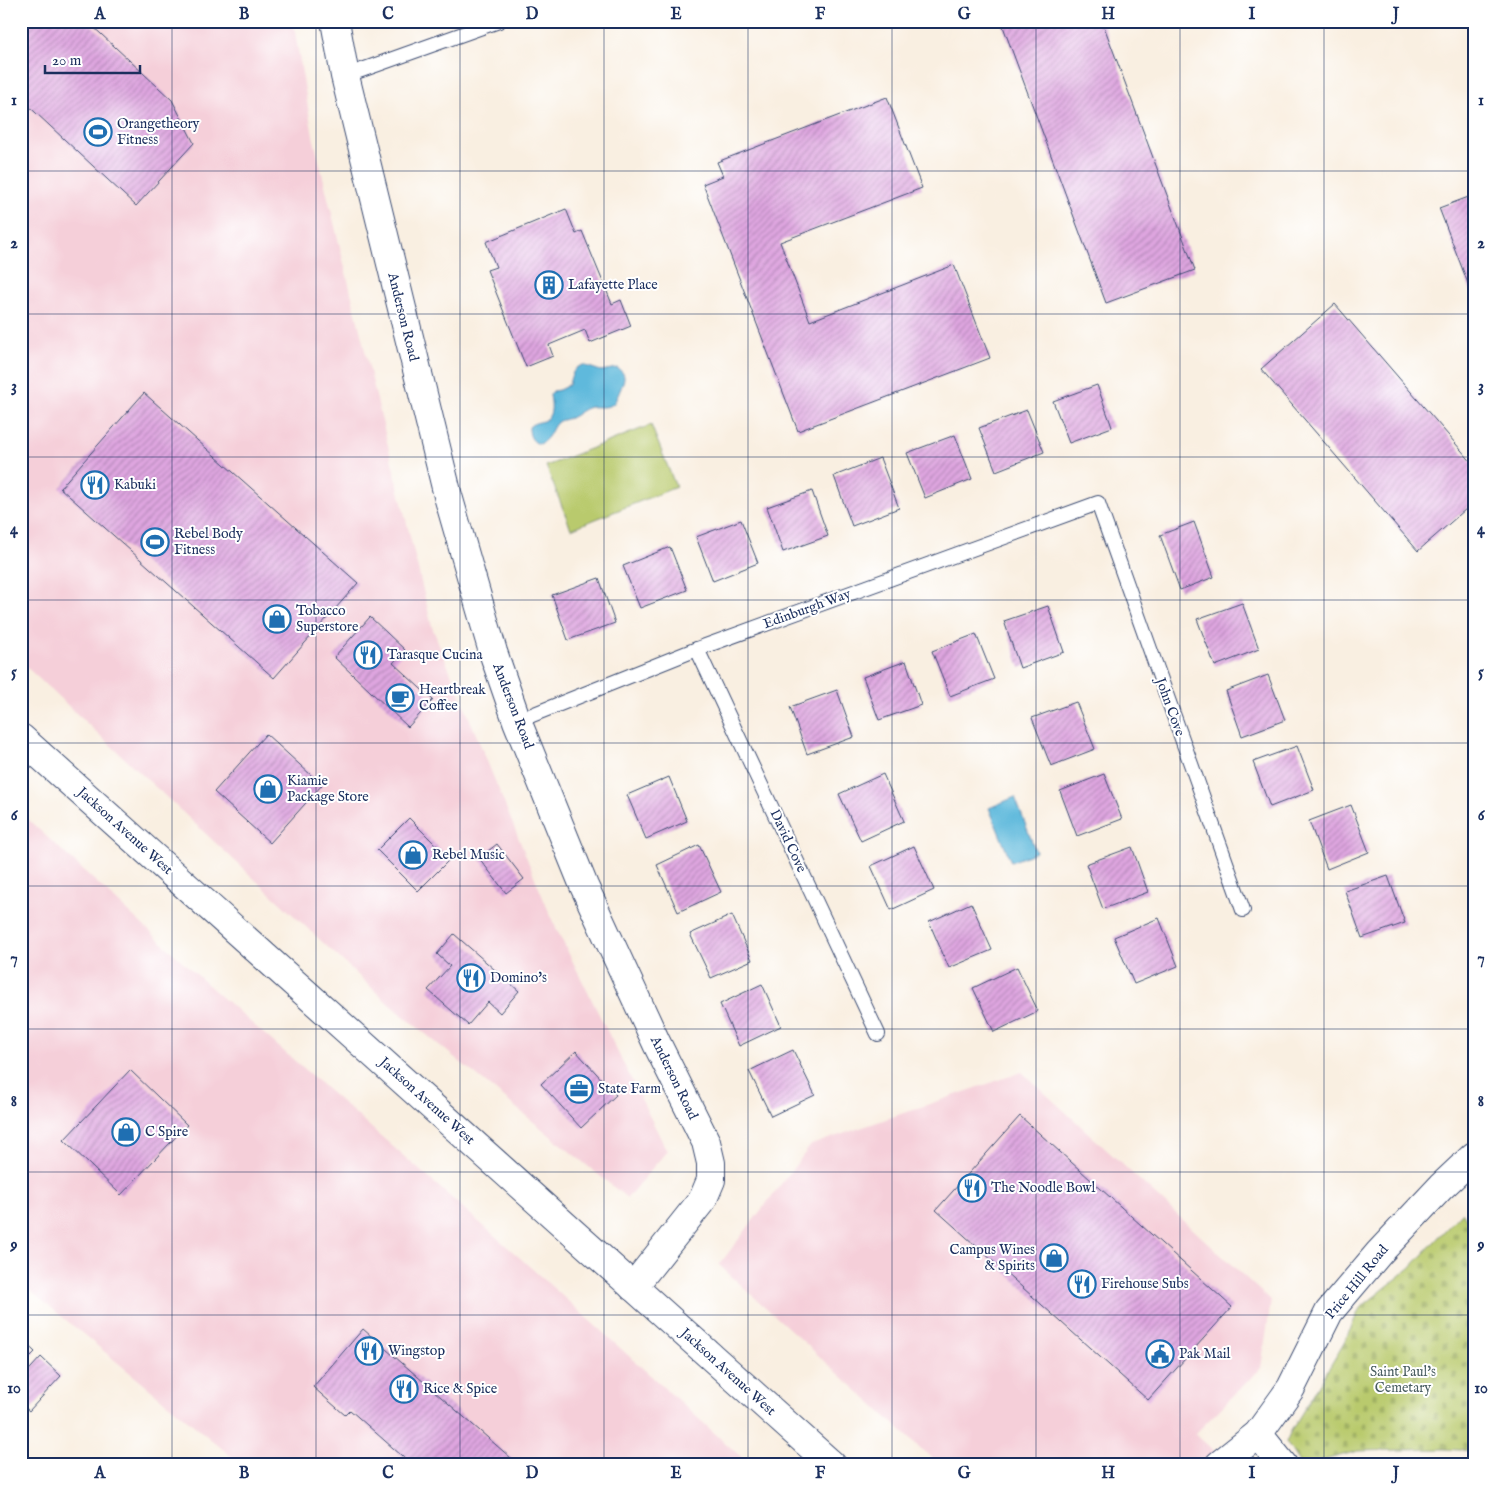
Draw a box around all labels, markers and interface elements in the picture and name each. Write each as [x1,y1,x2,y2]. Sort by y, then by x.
text: A [94,5,107,25]
text: B [239,5,250,25]
text: C [382,5,394,25]
text: D [526,5,539,25]
text: E [670,5,682,25]
text: F [815,5,826,25]
text: G [958,5,971,25]
text: H [1101,5,1115,25]
text: I [1249,5,1256,25]
text: J [1391,5,1400,25]
scale bar [45,42,140,74]
text: 20 m [52,51,82,70]
text: 1 [11,91,17,111]
text: 1 [1478,91,1484,111]
place label: Orangetheory Fitness [117,115,200,149]
sports icon: Orangetheory Fitness [83,117,113,147]
text: 2 [10,234,18,254]
text: 2 [1477,234,1485,254]
street label: Anderson Road [383,270,423,364]
building icon: Lafayette Place [534,270,564,300]
place label: Lafayette Place [568,276,658,294]
text: 3 [11,377,17,397]
text: 3 [1478,377,1484,397]
restaurant icon: Kabuki [80,470,110,500]
place label: Kabuki [114,476,156,494]
text: 4 [10,520,19,540]
text: 4 [1477,520,1486,540]
place label: Rebel Body Fitness [174,525,243,559]
sports icon: Rebel Body Fitness [140,527,170,557]
street label: Edinburgh Way [761,585,853,633]
place label: Tobacco Superstore [296,602,359,636]
shop icon: Tobacco Superstore [262,604,292,634]
restaurant icon: Tarasque Cucina [353,640,383,670]
place label: Tarasque Cucina [387,646,483,664]
street label: Anderson Road [488,660,538,752]
text: 5 [11,663,17,683]
text: 5 [1478,663,1484,683]
street label: John Cove [1150,673,1189,739]
place label: Heartbreak Coffee [419,681,486,715]
cafe icon: Heartbreak Coffee [385,683,415,713]
place label: Kiamie Package Store [287,772,369,806]
shop icon: Kiamie Package Store [253,774,283,804]
street label: Jackson Avenue West [72,782,177,879]
text: 6 [11,806,19,826]
text: 6 [1478,806,1486,826]
street label: David Cove [766,807,811,876]
shop icon: Rebel Music [398,840,428,870]
place label: Rebel Music [432,846,505,864]
text: 7 [10,949,18,969]
text: 7 [1477,949,1485,969]
restaurant icon: Domino's [456,963,486,993]
place label: Domino's [490,969,547,987]
street label: Anderson Road [646,1032,702,1123]
street label: Jackson Avenue West [374,1052,479,1149]
office icon: State Farm [564,1074,594,1104]
place label: State Farm [598,1080,661,1098]
text: 8 [11,1092,17,1112]
text: 8 [1478,1092,1484,1112]
shop icon: C Spire [111,1117,141,1147]
place label: C Spire [145,1123,189,1141]
restaurant icon: The Noodle Bowl [957,1173,987,1203]
place label: The Noodle Bowl [991,1179,1095,1197]
text: 9 [10,1236,18,1256]
text: 9 [1477,1236,1485,1256]
place label: Campus Wines & Spirits [949,1241,1035,1275]
street label: Price Hill Road [1322,1241,1393,1323]
shop icon: Campus Wines & Spirits [1039,1243,1069,1273]
restaurant icon: Firehouse Subs [1067,1269,1097,1299]
place label: Firehouse Subs [1101,1275,1189,1293]
street label: Jackson Avenue West [675,1323,780,1420]
restaurant icon: Wingstop [354,1336,384,1366]
public building icon: Pak Mail [1145,1339,1175,1369]
place label: Wingstop [388,1342,445,1360]
place label: Pak Mail [1179,1345,1231,1363]
park label: Saint Paul's Cemetary [1370,1363,1436,1397]
restaurant icon: Rice & Spice [389,1374,419,1404]
text: 10 [7,1379,21,1399]
text: 10 [1474,1379,1488,1399]
place label: Rice & Spice [423,1380,498,1398]
text: A [94,1464,107,1484]
text: B [239,1464,250,1484]
text: C [382,1464,394,1484]
text: D [526,1464,539,1484]
text: E [670,1464,682,1484]
text: F [815,1464,826,1484]
text: G [958,1464,971,1484]
text: H [1101,1464,1115,1484]
text: I [1249,1464,1256,1484]
text: J [1391,1464,1400,1484]

